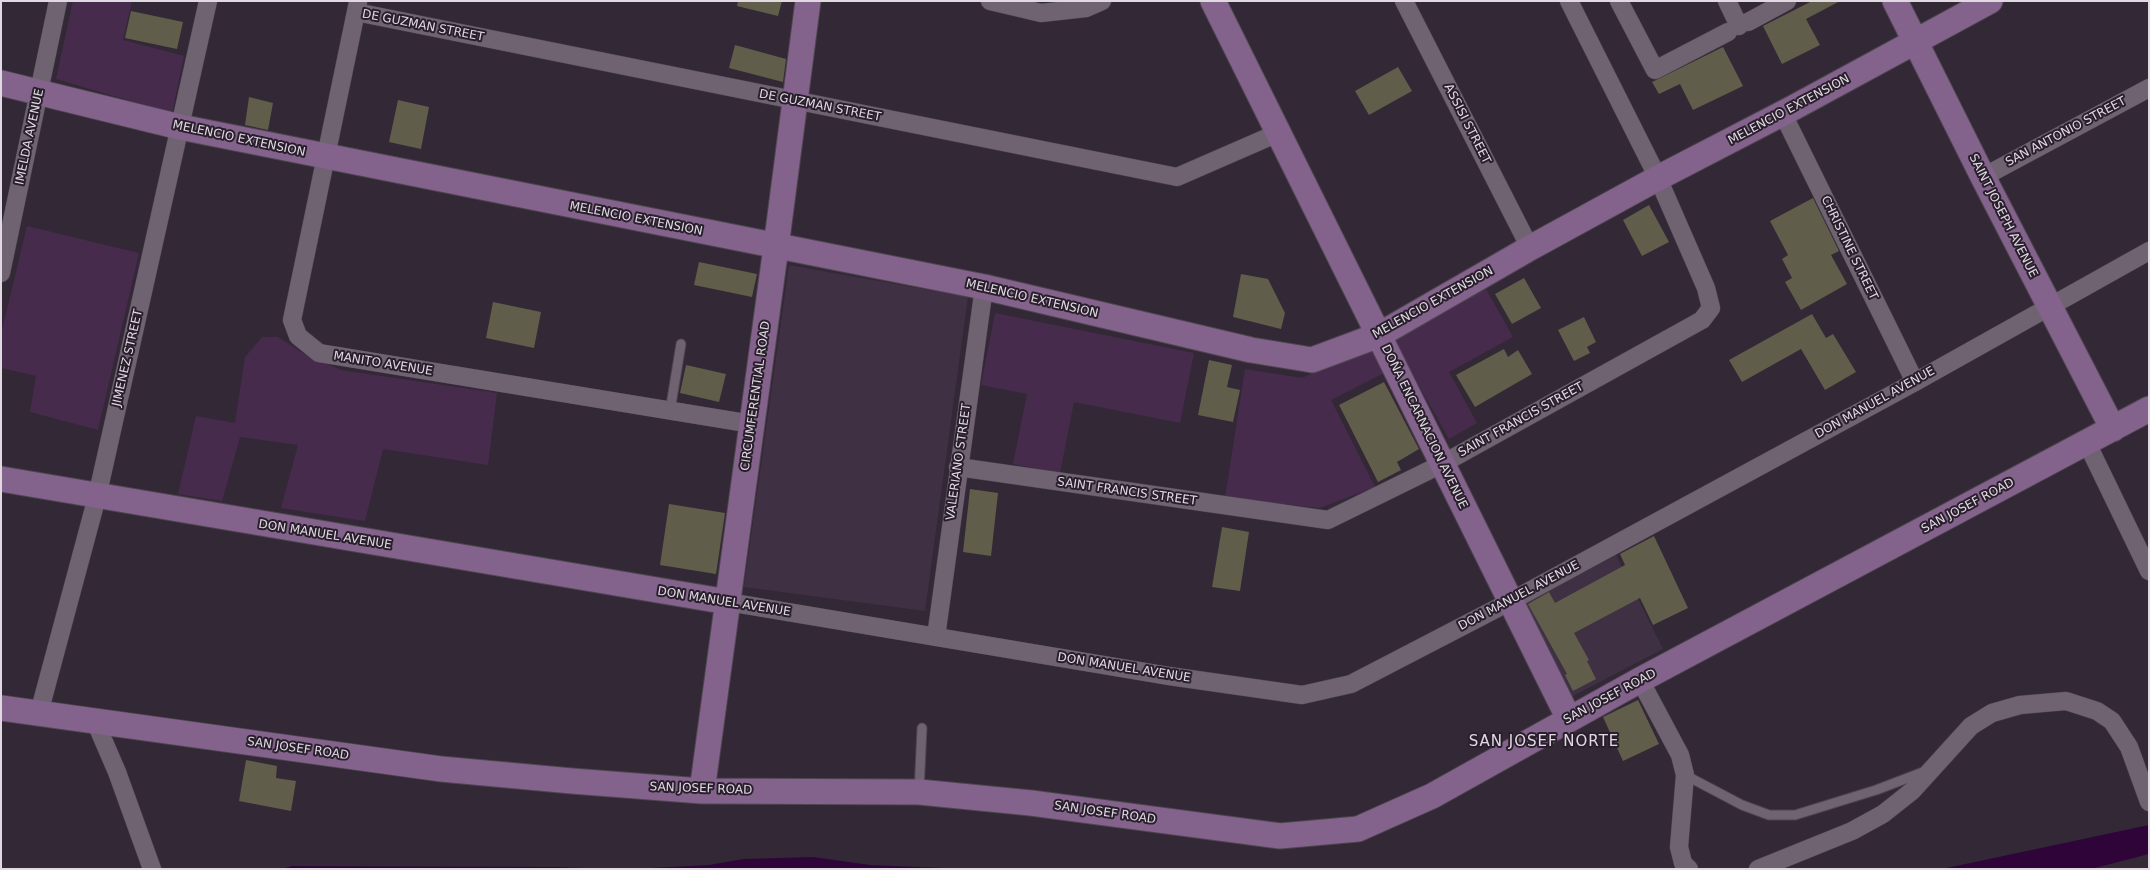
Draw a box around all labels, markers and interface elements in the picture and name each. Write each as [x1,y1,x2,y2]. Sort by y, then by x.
street label: DE GUZMAN STREET [361,7,485,45]
street label: MELENCIO EXTENSION [1726,72,1852,148]
street label: ASSISI STREET [1441,82,1493,166]
street label: DE GUZMAN STREET [758,87,882,125]
street label: IMELDA AVENUE [13,88,47,186]
street label: SAN ANTONIO STREET [2003,94,2129,170]
street label: MELENCIO EXTENSION [171,118,307,160]
street label: SAINT JOSEPH AVENUE [1966,152,2040,280]
street label: CHRISTINE STREET [1818,194,1880,302]
street label: MELENCIO EXTENSION [568,199,704,239]
street label: MELENCIO EXTENSION [1370,264,1496,342]
street label: MELENCIO EXTENSION [964,277,1100,321]
street label: JIMENEZ STREET [110,308,146,408]
street label: CIRCUMFERENTIAL ROAD [738,320,774,472]
street label: DOÑA ENCARNACION AVENUE [1378,343,1470,511]
street label: MANITO AVENUE [332,349,434,379]
street label: DON MANUEL AVENUE [1813,364,1937,442]
street label: SAINT FRANCIS STREET [1456,380,1586,460]
street label: VALERIANO STREET [944,403,974,521]
street label: SAINT FRANCIS STREET [1056,475,1198,509]
street label: SAN JOSEF ROAD [1919,476,2017,536]
street label: DON MANUEL AVENUE [257,517,393,553]
street label: DON MANUEL AVENUE [1456,558,1582,634]
street label: DON MANUEL AVENUE [656,584,792,620]
street label: DON MANUEL AVENUE [1056,650,1192,686]
street label: SAN JOSEF ROAD [1561,667,1659,727]
district label: SAN JOSEF NORTE [1467,733,1621,751]
street label: SAN JOSEF ROAD [246,735,350,763]
street label: SAN JOSEF ROAD [649,780,753,798]
street label: SAN JOSEF ROAD [1053,799,1157,827]

